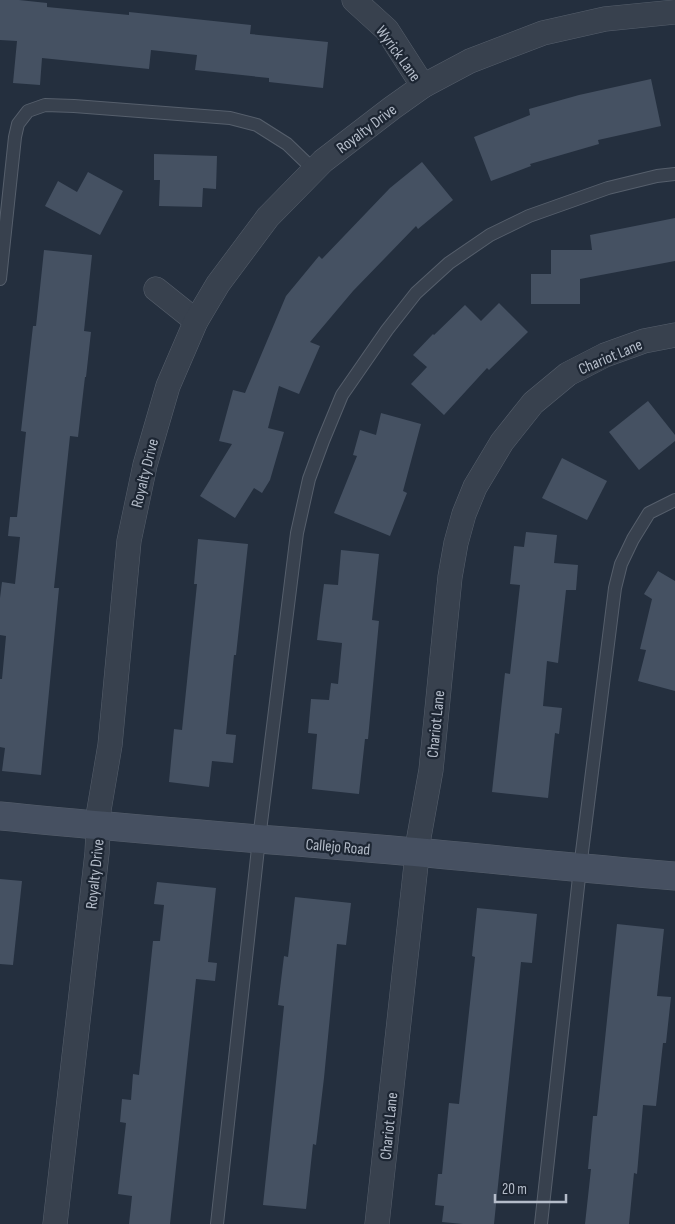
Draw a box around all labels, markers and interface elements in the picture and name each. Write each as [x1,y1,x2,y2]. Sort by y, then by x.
street label: Wyrick Lane [371,22,424,86]
street label: Royalty Drive [333,100,401,158]
street label: Chariot Lane [576,335,645,379]
street label: Royalty Drive [128,437,163,510]
street label: Chariot Lane [424,689,449,759]
street label: Callejo Road [305,835,371,860]
street label: Royalty Drive [82,838,109,910]
street label: Chariot Lane [377,1091,402,1161]
scale bar [495,1172,566,1204]
text: 20 m [502,1180,527,1199]

